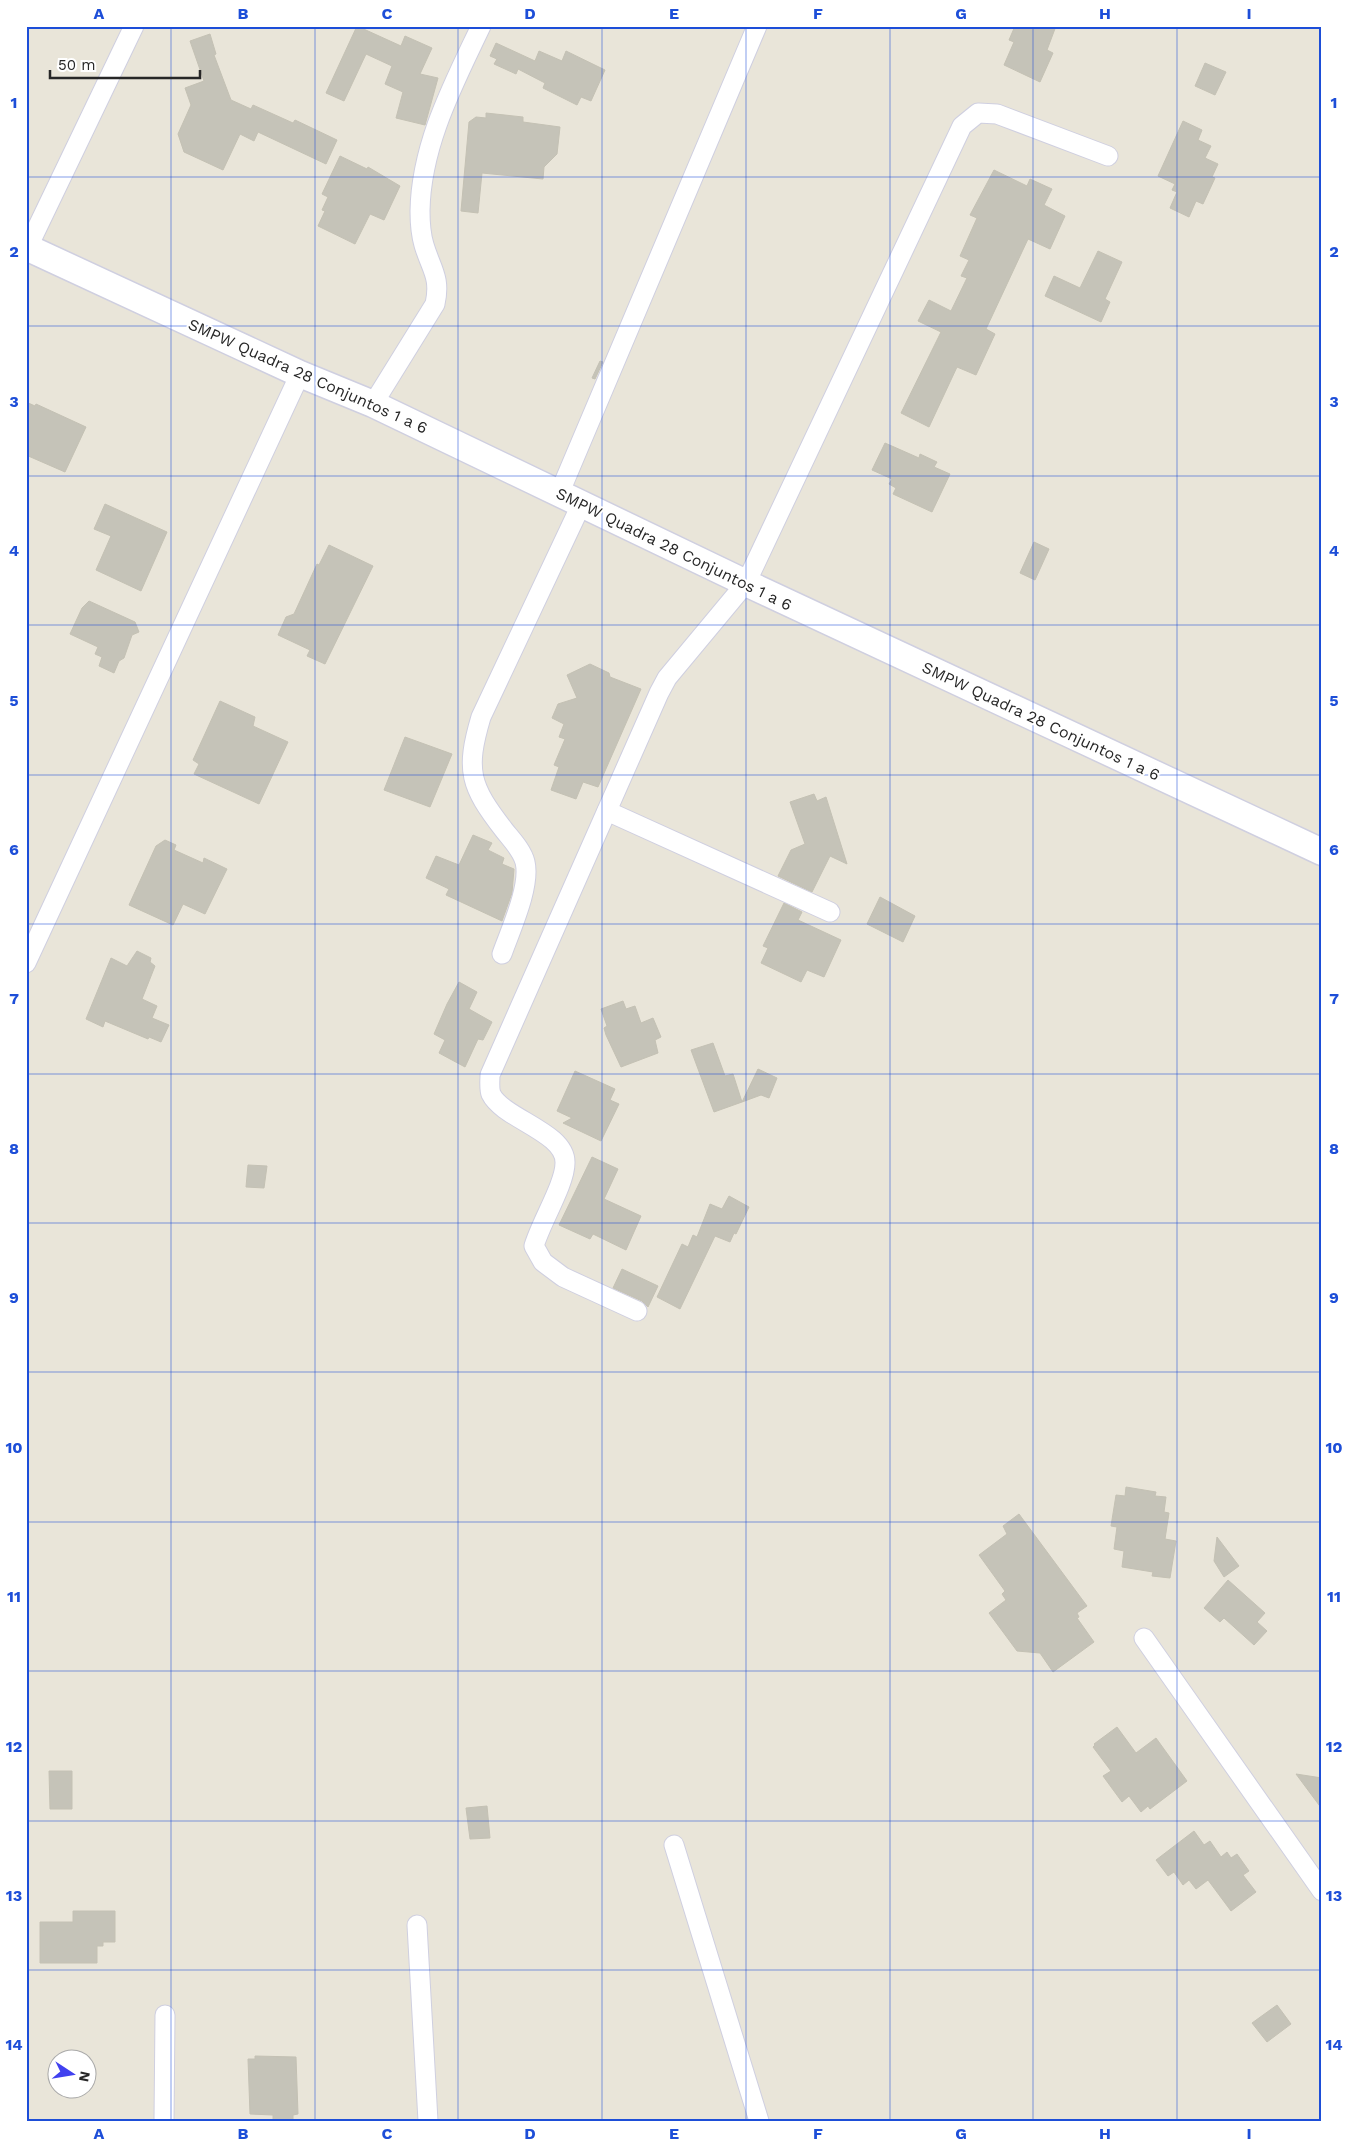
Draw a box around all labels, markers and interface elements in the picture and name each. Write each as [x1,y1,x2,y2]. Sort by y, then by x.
text: A [94,4,105,23]
text: B [238,4,249,23]
text: C [382,4,393,23]
text: D [524,4,536,23]
text: E [669,4,679,23]
text: F [813,4,823,23]
text: G [955,4,967,23]
text: H [1099,4,1111,23]
text: I [1246,4,1252,23]
scale bar [50,48,200,80]
text: 50 m [58,56,95,74]
text: 1 [11,93,17,112]
text: 1 [1331,93,1337,112]
text: 2 [9,242,19,261]
text: 2 [1329,242,1339,261]
street label: SMPW Quadra 28 Conjuntos 1 a 6 [185,314,431,438]
text: 3 [9,392,19,411]
text: 3 [1329,392,1339,411]
street label: SMPW Quadra 28 Conjuntos 1 a 6 [553,483,795,615]
text: 4 [9,541,19,560]
text: 4 [1329,541,1339,560]
street label: SMPW Quadra 28 Conjuntos 1 a 6 [919,657,1163,785]
text: 5 [9,691,19,710]
text: 5 [1329,691,1339,710]
text: 6 [9,840,19,859]
text: 6 [1329,840,1339,859]
text: 7 [9,989,19,1008]
text: 7 [1329,989,1339,1008]
text: 8 [9,1139,19,1158]
text: 8 [1329,1139,1339,1158]
text: 9 [9,1288,19,1307]
text: 9 [1329,1288,1339,1307]
text: 10 [5,1438,23,1457]
text: 10 [1325,1438,1343,1457]
text: 11 [7,1587,21,1606]
text: 11 [1327,1587,1341,1606]
text: 12 [6,1737,22,1756]
text: 12 [1326,1737,1342,1756]
text: 13 [6,1886,22,1905]
text: 13 [1326,1886,1342,1905]
text: 14 [5,2035,23,2054]
text: 14 [1325,2035,1343,2054]
north arrow [48,2050,98,2100]
text: N [76,2070,94,2083]
text: A [94,2124,105,2143]
text: B [238,2124,249,2143]
text: C [382,2124,393,2143]
text: D [524,2124,536,2143]
text: E [669,2124,679,2143]
text: F [813,2124,823,2143]
text: G [955,2124,967,2143]
text: H [1099,2124,1111,2143]
text: I [1246,2124,1252,2143]

